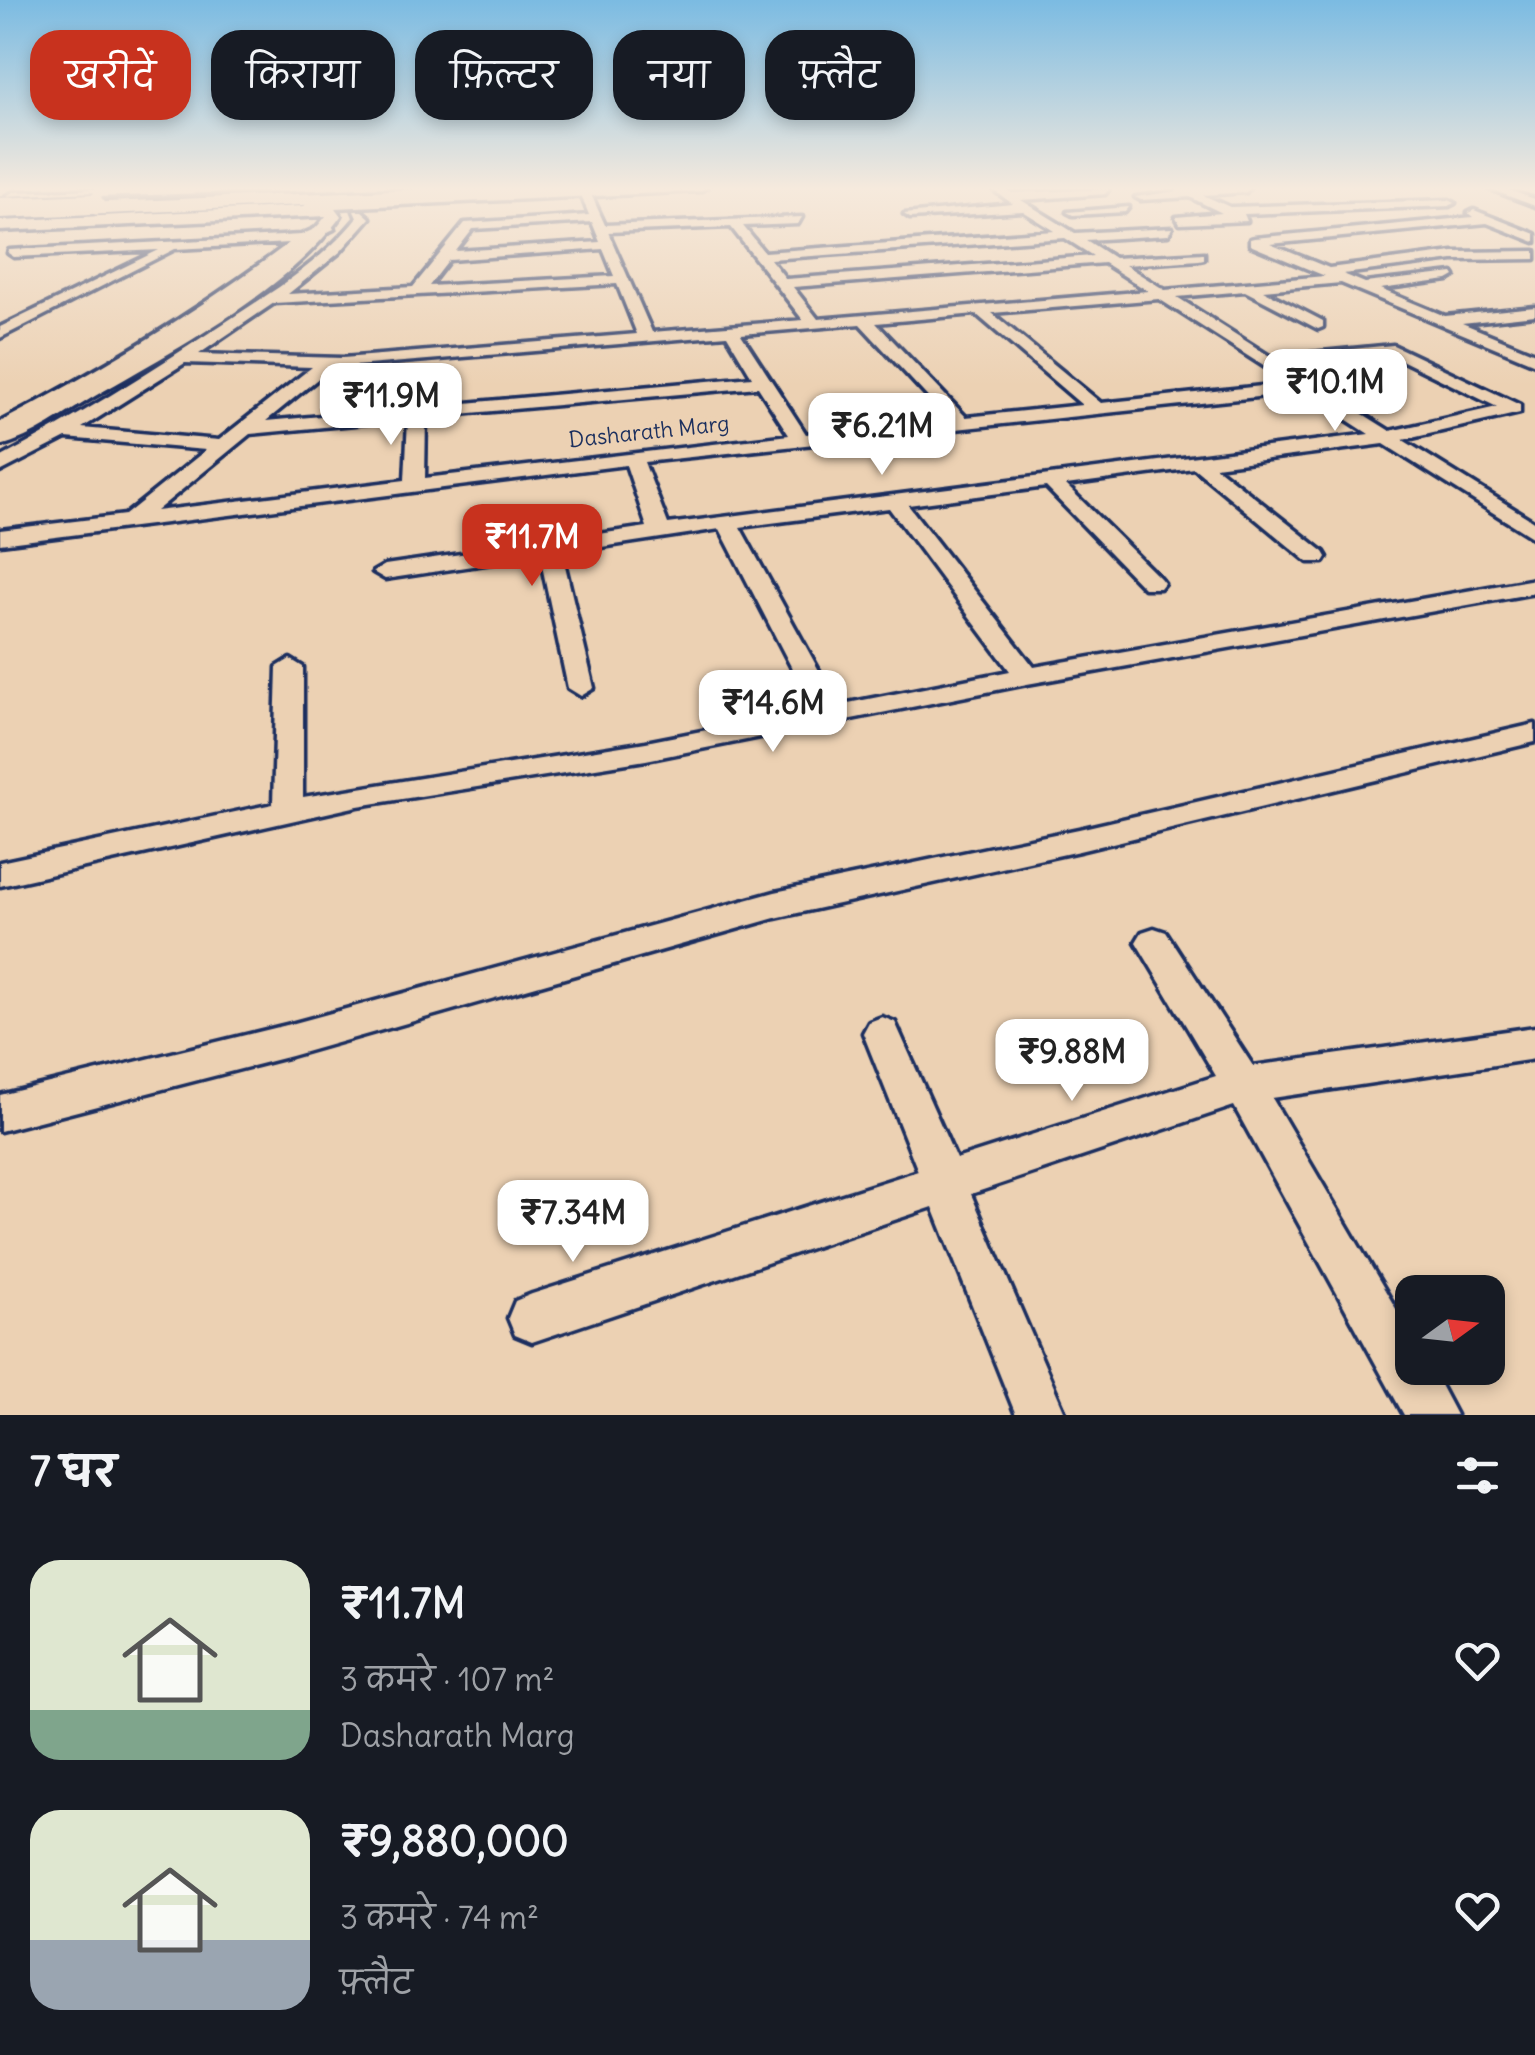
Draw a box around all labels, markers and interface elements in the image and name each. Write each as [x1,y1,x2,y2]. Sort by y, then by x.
chip: खरीदें [30,30,191,120]
chip: किराया [211,30,395,120]
chip: फ़िल्टर [415,30,593,120]
chip: नया [613,30,745,120]
chip: फ़्लैट [765,30,915,120]
pin: ₹10.1M [1254,349,1416,434]
text: ₹10.1M [1285,361,1385,402]
pin: ₹11.9M [310,363,472,448]
text: ₹11.9M [342,375,440,416]
pin: ₹6.21M [801,393,963,478]
text: ₹6.21M [830,405,934,446]
street label: Dasharath Marg [567,409,731,453]
pin: ₹11.7M [451,504,613,589]
text: ₹11.7M [484,516,580,557]
pin: ₹14.6M [692,670,854,755]
text: ₹14.6M [721,682,825,723]
pin: ₹9.88M [991,1019,1153,1104]
text: ₹9.88M [1017,1031,1127,1072]
pin: ₹7.34M [492,1180,654,1265]
text: ₹7.34M [520,1192,626,1233]
north arrow [1395,1275,1505,1385]
map controls [1395,1275,1505,1385]
text: 7 घर [30,1445,116,1497]
icon: filters [1450,1448,1505,1503]
text: ₹11.7M [340,1577,466,1629]
icon: home [110,1600,230,1720]
icon: heart [1450,1633,1505,1688]
text: 3 कमरे · 107 m² [340,1659,555,1700]
text: Dasharath Marg [340,1715,575,1756]
text: ₹9,880,000 [340,1815,569,1867]
icon: home [110,1850,230,1970]
icon: heart [1450,1883,1505,1938]
text: 3 कमरे · 74 m² [340,1897,539,1938]
text: फ़्लैट [340,1962,413,2003]

